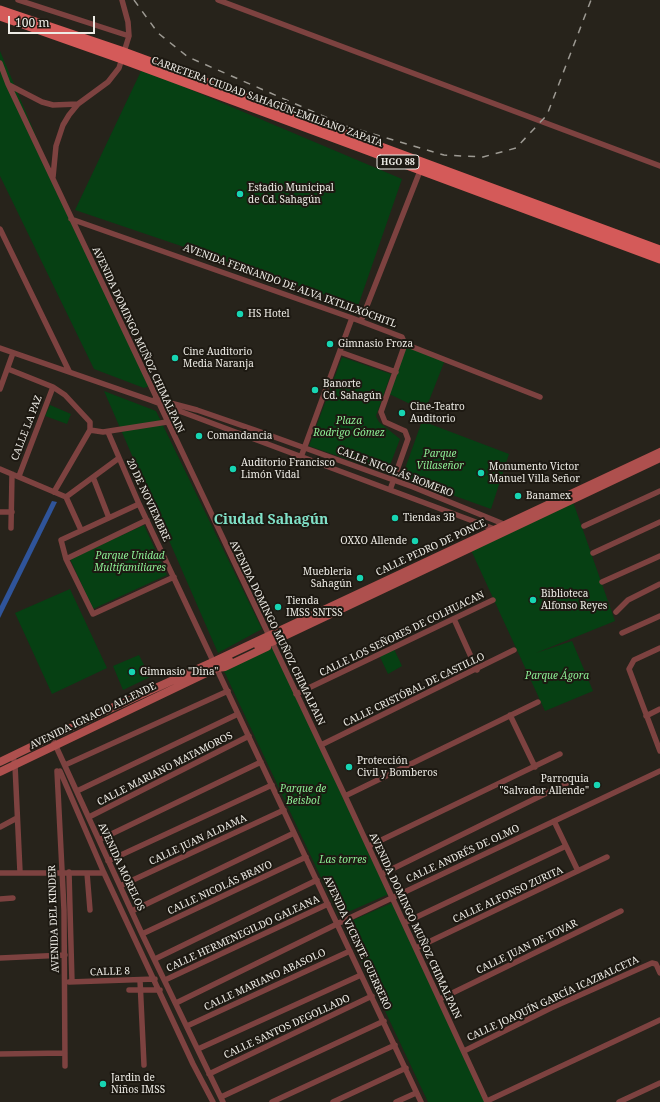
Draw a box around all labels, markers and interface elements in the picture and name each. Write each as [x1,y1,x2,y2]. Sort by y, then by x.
scale bar [10,8,97,34]
text: 100 m [15,14,50,31]
street label: CARRETERA CIUDAD SAHAGÚN-EMILIANO ZAPATA [150,54,384,150]
road number: HGO 88 [377,155,419,169]
place label: Estadio Municipal de Cd. Sahagún [248,182,334,206]
marker: Estadio Municipal de Cd. Sahagún [235,189,245,199]
street label: AVENIDA FERNANDO DE ALVA IXTLILXÓCHITL [182,242,398,330]
street label: AVENIDA DOMINGO MUÑOZ CHIMALPAIN [89,245,187,435]
place label: HS Hotel [248,308,290,320]
marker: HS Hotel [235,309,245,319]
place label: Gimnasio Froza [338,338,413,350]
marker: Gimnasio Froza [325,339,335,349]
place label: Cine Auditorio Media Naranja [183,346,254,370]
marker: Cine Auditorio Media Naranja [170,353,180,363]
place label: Banorte Cd. Sahagún [323,378,382,402]
marker: Banorte Cd. Sahagún [310,385,320,395]
street label: CALLE LA PAZ [9,394,45,462]
place label: Cine-Teatro Auditorio [410,401,465,424]
marker: Cine-Teatro Auditorio [397,408,407,418]
park label: Plaza Rodrigo Gómez [313,415,385,438]
place label: Comandancia [207,430,272,442]
marker: Comandancia [194,431,204,441]
street label: CALLE NICOLÁS ROMERO [335,444,455,500]
park label: Parque Villaseñor [416,448,464,472]
street label: 20 DE NOVIEMBRE [124,457,172,543]
place label: Auditorio Francisco Limón Vidal [241,457,335,480]
place label: Monumento Victor Manuel Villa Señor [489,461,580,484]
marker: Auditorio Francisco Limón Vidal [228,464,238,474]
marker: Monumento Victor Manuel Villa Señor [476,468,486,478]
place label: Banamex [526,490,571,502]
marker: Banamex [513,491,523,501]
district label: Ciudad Sahagún [214,512,328,528]
place label: Tiendas 3B [403,512,455,524]
marker: Tiendas 3B [390,513,400,523]
street label: CALLE PEDRO DE PONCE [374,517,488,579]
place label: OXXO Allende [340,535,407,547]
marker: OXXO Allende [410,536,420,546]
street label: AVENIDA DOMINGO MUÑOZ CHIMALPAIN [227,539,327,727]
park label: Parque Unidad Multifamiliares [94,550,166,574]
place label: Muebleria Sahagún [303,566,352,590]
marker: Muebleria Sahagún [355,573,365,583]
place label: Biblioteca Alfonso Reyes [541,588,607,612]
street label: CALLE LOS SEÑORES DE COLHUACAN [317,589,487,679]
place label: Tienda IMSS SNTSS [286,595,343,618]
marker: Biblioteca Alfonso Reyes [528,595,538,605]
marker: Tienda IMSS SNTSS [273,602,283,612]
street label: CALLE CRISTÓBAL DE CASTILLO [341,650,487,730]
place label: Gimnasio "Dina" [140,666,218,678]
marker: Gimnasio "Dina" [127,667,137,677]
park label: Parque Ágora [525,670,589,682]
street label: AVENIDA IGNACIO ALLENDE [28,680,158,752]
street label: CALLE MARIANO MATAMOROS [95,730,235,808]
place label: Protección Civil y Bomberos [357,755,438,778]
marker: Protección Civil y Bomberos [344,762,354,772]
place label: Parroquia "Salvador Allende" [499,773,589,796]
marker: Parroquia "Salvador Allende" [592,780,602,790]
park label: Parque de Beisbol [280,783,326,806]
street label: CALLE JUAN ALDAMA [147,812,249,868]
street label: AVENIDA MORELOS [95,821,147,913]
street label: CALLE ANDRÉS DE OLMO [404,822,522,886]
street label: AVENIDA DOMINGO MUÑOZ CHIMALPAIN [366,831,464,1021]
park label: Las torres [319,854,367,866]
street label: CALLE NICOLÁS BRAVO [166,858,274,918]
street label: CALLE ALFONSO ZURITA [451,864,565,926]
street label: AVENIDA DEL KINDER [46,865,62,973]
street label: AVENIDA VICENTE GUERRERO [321,874,393,1012]
street label: CALLE HERMENEGILDO GALEANA [165,893,321,975]
street label: CALLE JUAN DE TOVAR [474,917,580,977]
street label: CALLE MARIANO ABASOLO [202,947,328,1013]
street label: CALLE JOAQUÍN GARCÍA ICAZBALCETA [465,954,641,1044]
street label: CALLE 8 [90,965,130,979]
street label: CALLE SANTOS DEGOLLADO [222,992,352,1062]
place label: Jardin de Niños IMSS [111,1072,165,1096]
marker: Jardin de Niños IMSS [98,1079,108,1089]

